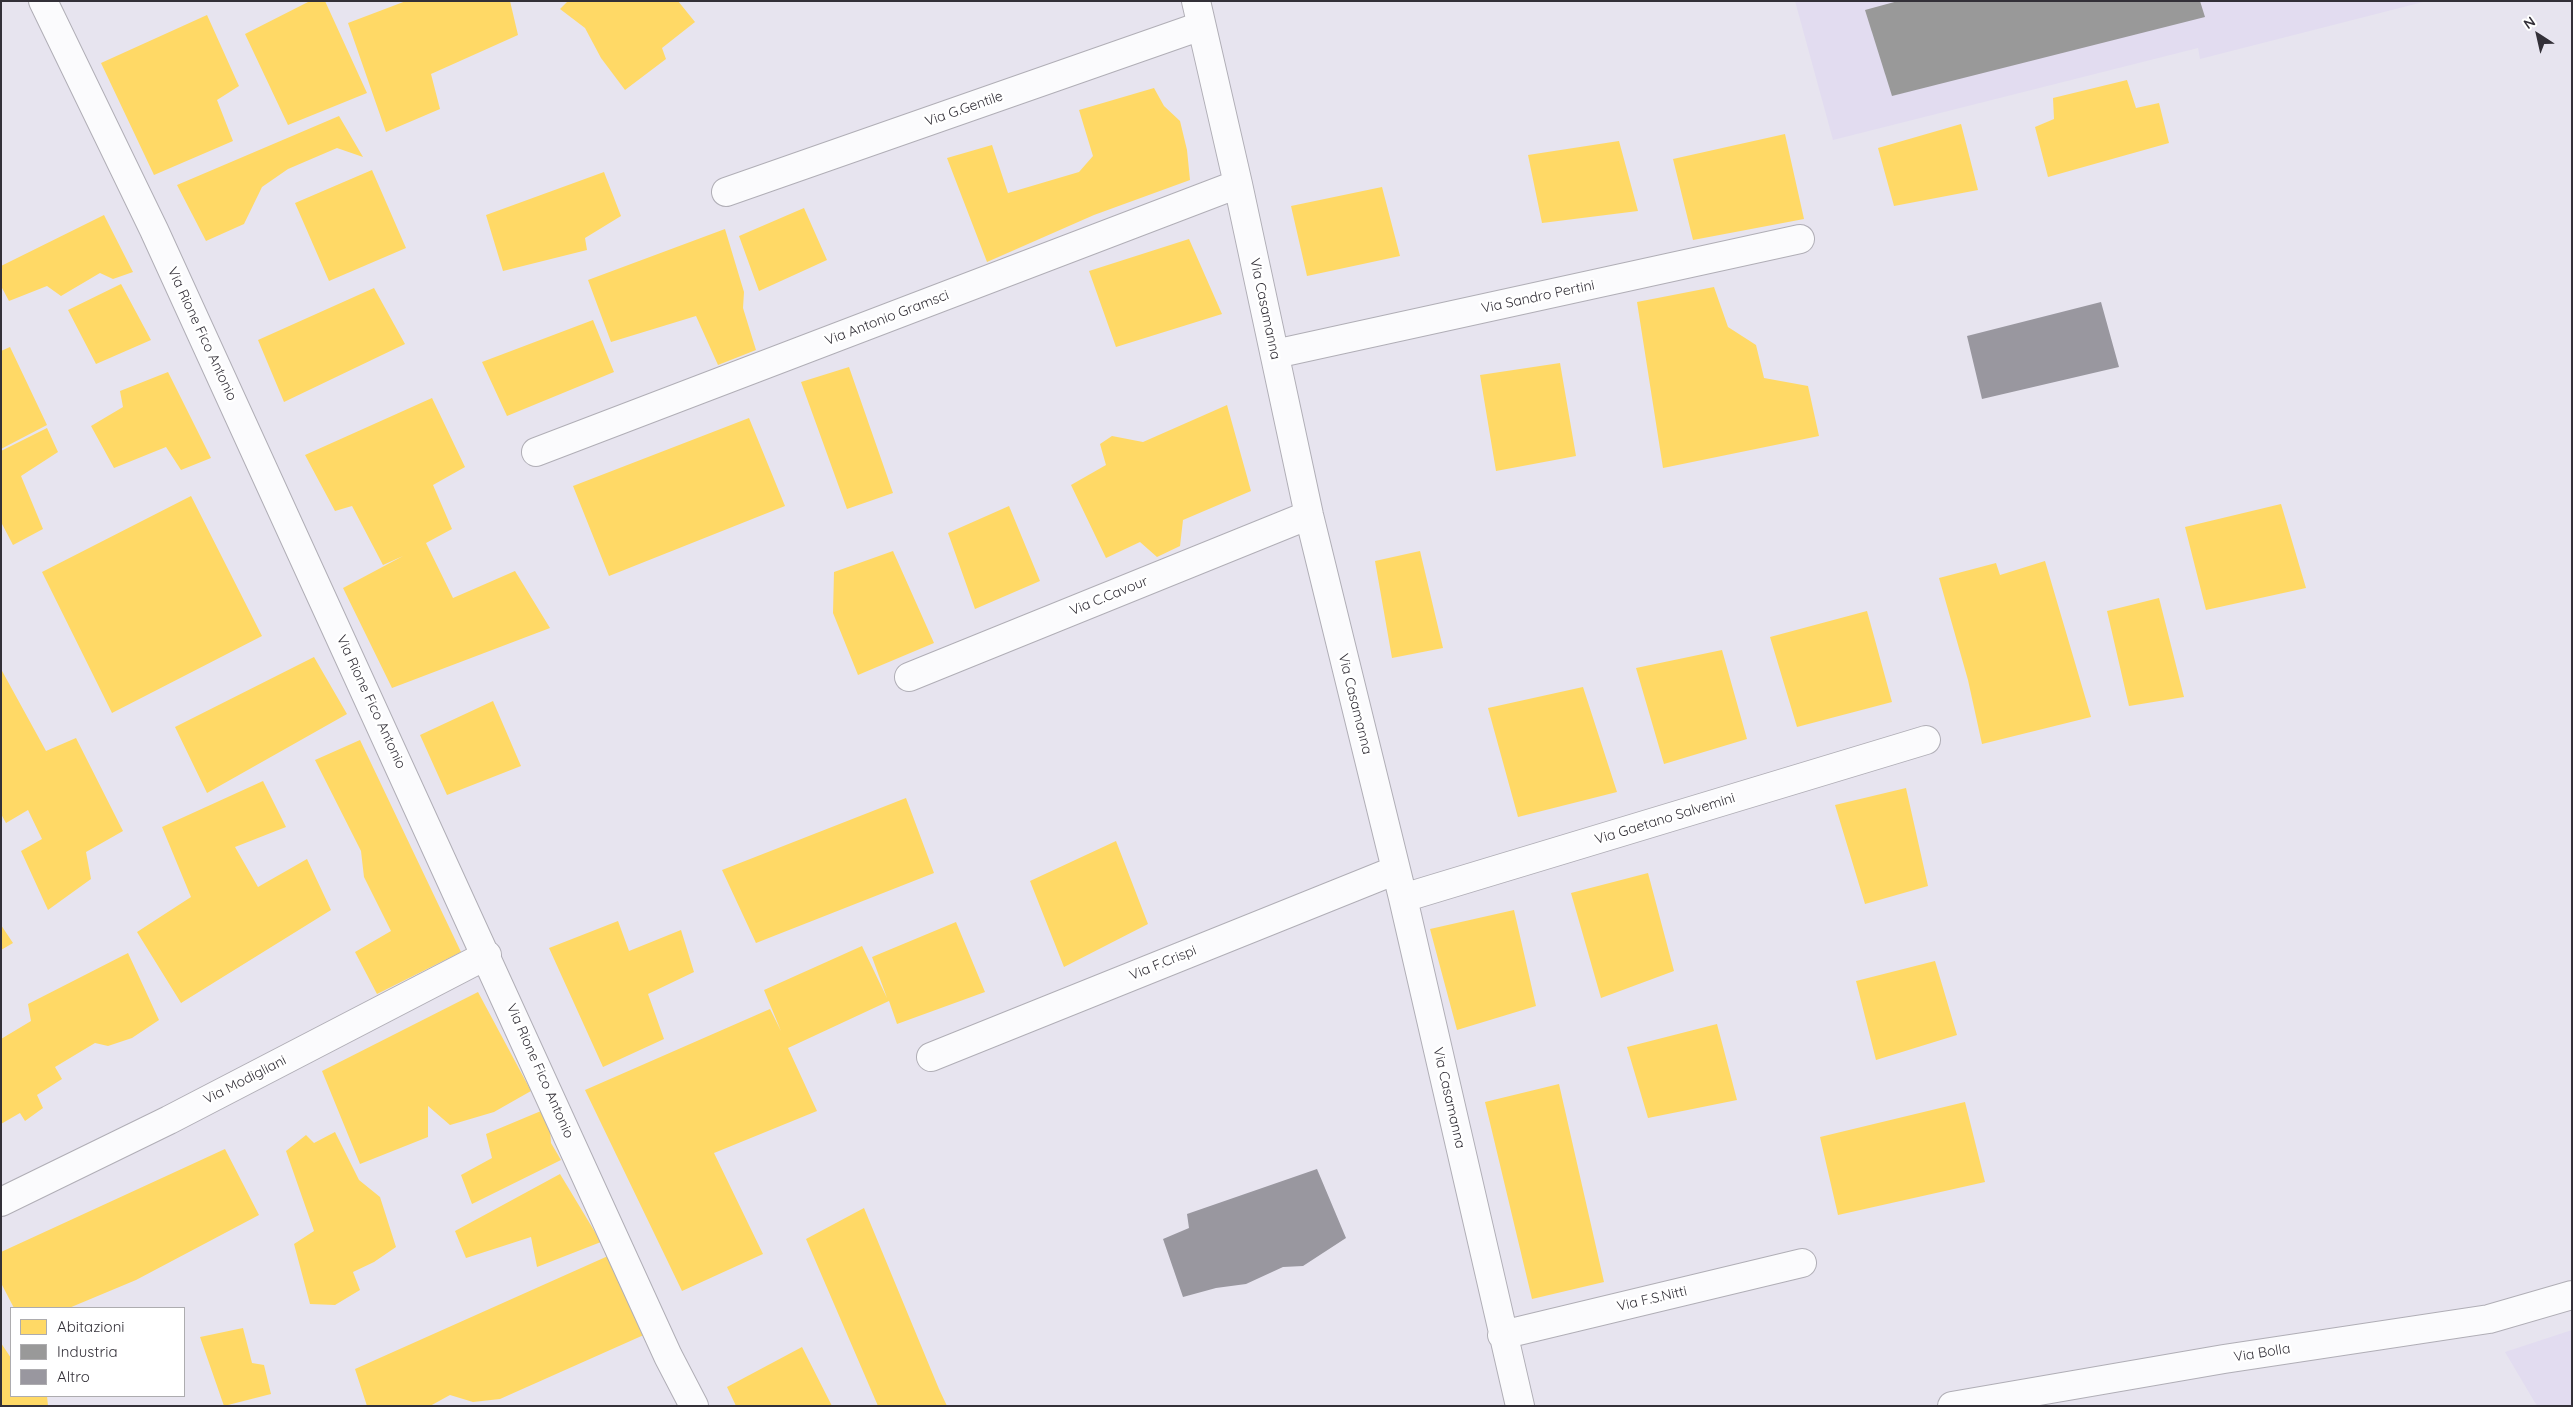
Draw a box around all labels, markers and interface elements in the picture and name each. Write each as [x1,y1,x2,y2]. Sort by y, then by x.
north arrow [2513,10,2563,60]
text: N [2520,12,2539,33]
street label: Via G.Gentile [923,88,1005,130]
street label: Via Casamanna [1246,257,1284,361]
street label: Via Rione Fico Antonio [164,264,240,404]
street label: Via Sandro Pertini [1480,277,1596,317]
street label: Via Antonio Gramsci [823,287,951,349]
street label: Via C.Cavour [1067,573,1151,619]
street label: Via Rione Fico Antonio [333,632,409,772]
street label: Via Casamanna [1334,652,1376,756]
street label: Via Gaetano Salvemini [1593,790,1737,848]
street label: Via F.Crispi [1127,942,1199,984]
street label: Via Rione Fico Antonio [503,1001,577,1141]
street label: Via Casamanna [1429,1046,1469,1150]
street label: Via Modigliani [201,1052,289,1108]
street label: Via F.S.Nitti [1615,1283,1689,1315]
legend [10,1307,185,1397]
text: Abitazioni [57,1317,125,1336]
street label: Via Bolla [2232,1340,2292,1366]
text: Industria [57,1342,117,1361]
text: Altro [57,1367,90,1386]

